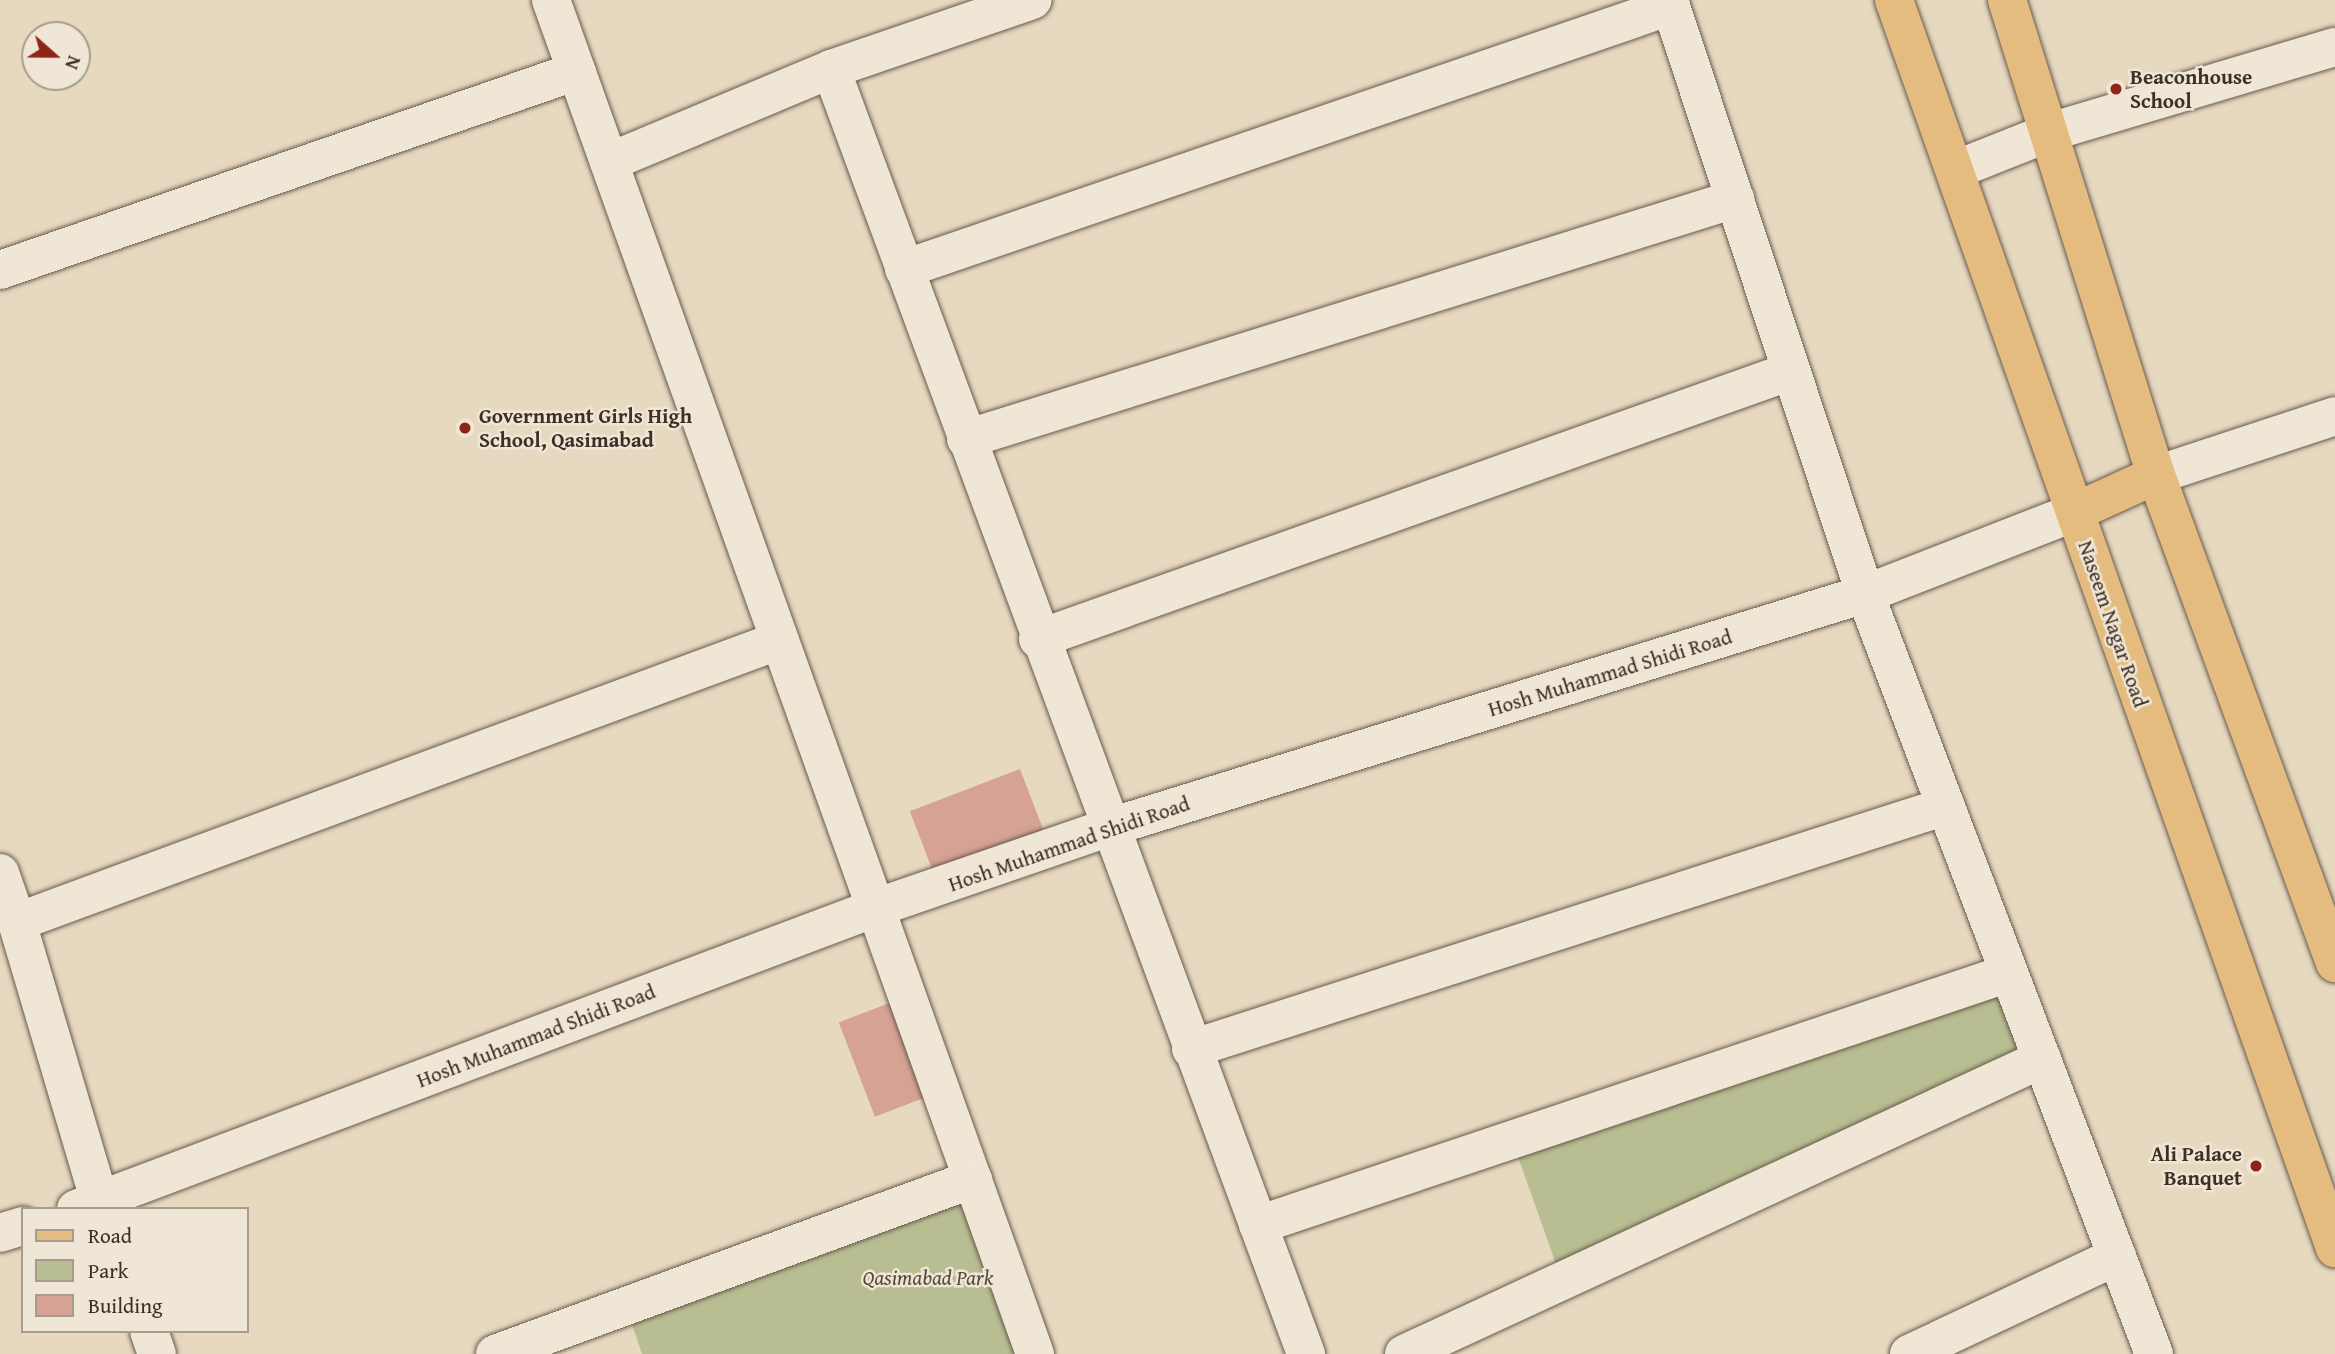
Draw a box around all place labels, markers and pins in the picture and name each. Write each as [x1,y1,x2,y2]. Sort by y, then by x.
place label: Beaconhouse School [2130,64,2252,114]
marker: Beaconhouse School [2108,81,2124,97]
place label: Government Girls High School, Qasimabad [479,403,692,453]
marker: Government Girls High School, Qasimabad [457,420,473,436]
place label: Ali Palace Banquet [2151,1141,2242,1191]
marker: Ali Palace Banquet [2248,1158,2264,1174]

